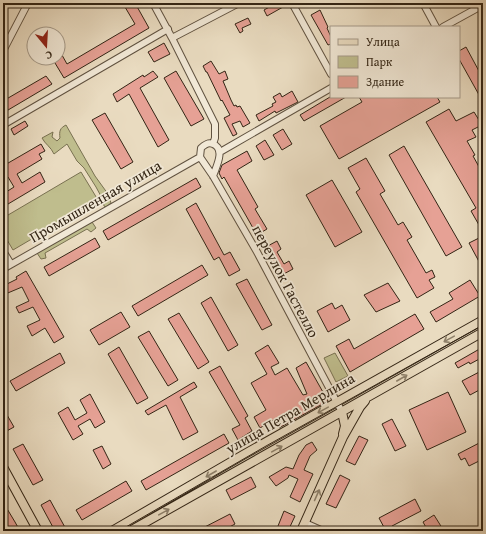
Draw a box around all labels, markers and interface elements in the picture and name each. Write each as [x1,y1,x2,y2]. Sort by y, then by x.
north arrow [26,26,66,66]
legend [330,26,460,98]
text: Улица [366,33,400,50]
text: С [44,47,55,64]
text: Парк [366,53,393,70]
text: Здание [366,73,405,90]
street label: Промышленная улица [25,154,166,247]
street label: переулок Гастелло [247,221,325,341]
one-way arrow [443,336,455,344]
street label: улица Петра Мерлина [221,367,359,459]
one-way arrow [396,374,408,382]
one-way arrow [318,406,330,414]
one-way arrow [271,444,283,452]
one-way arrow [205,471,217,479]
one-way arrow [314,490,321,502]
one-way arrow [158,508,170,515]

